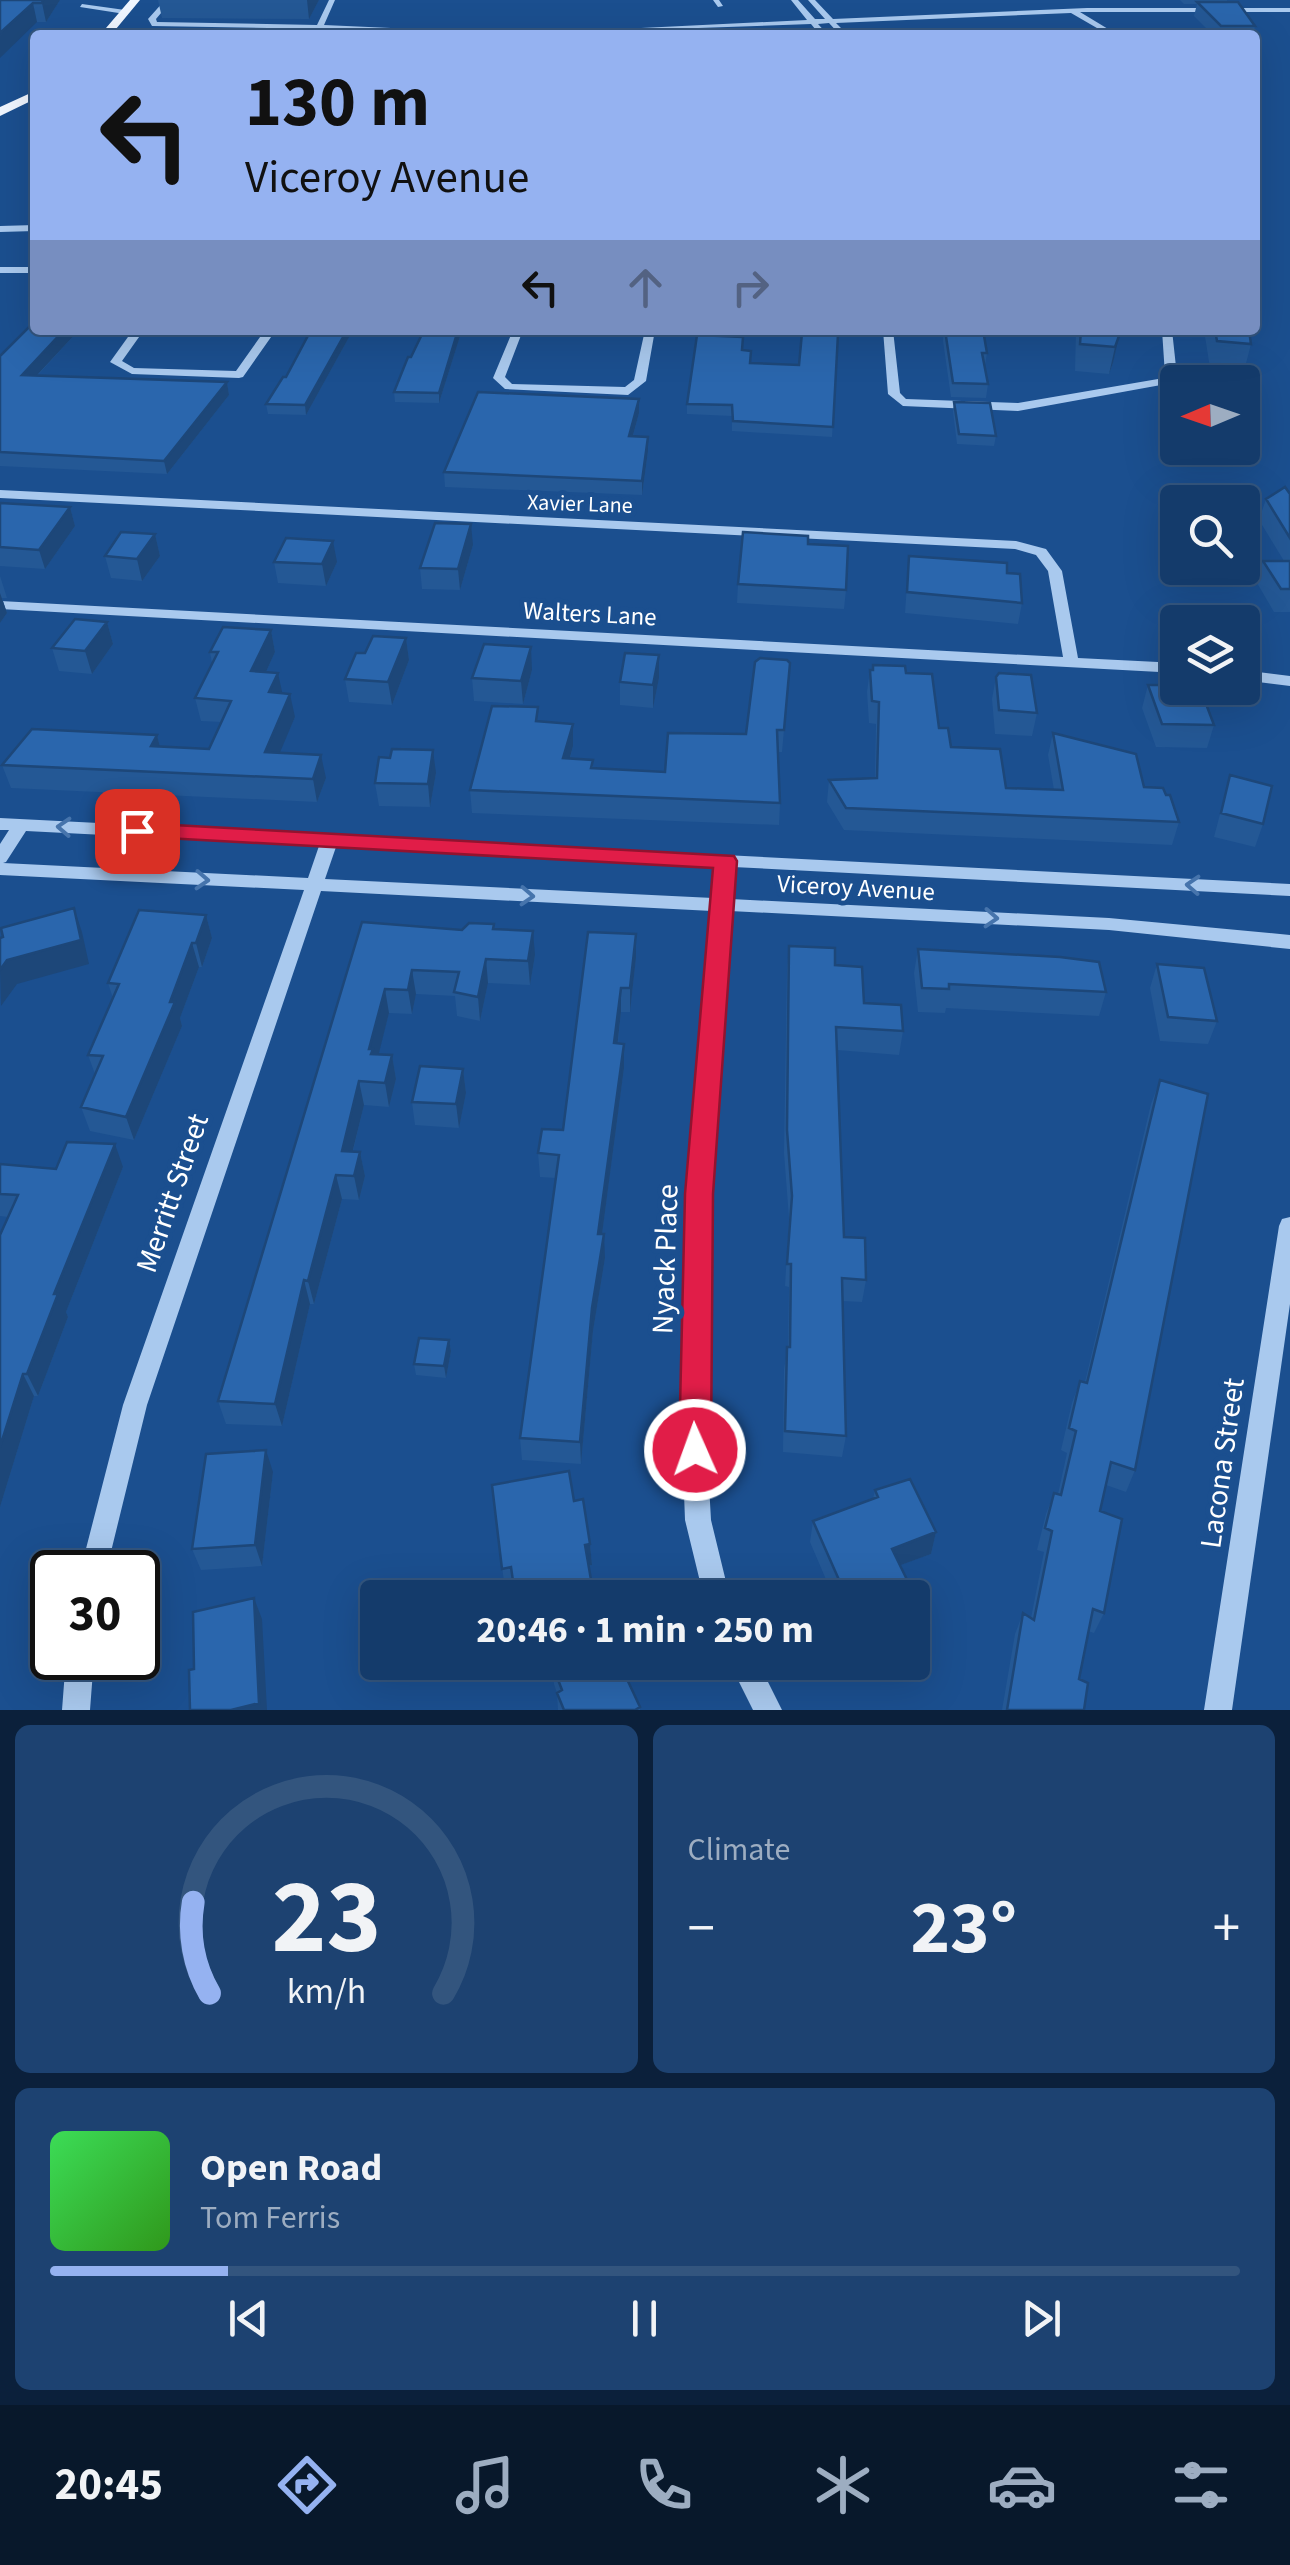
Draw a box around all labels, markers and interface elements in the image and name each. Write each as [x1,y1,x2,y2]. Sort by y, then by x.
text: 130 m [245,53,430,153]
icon: left [80,70,210,200]
text: Viceroy Avenue [245,146,529,210]
icon: left [513,260,568,315]
icon: ahead [618,260,673,315]
icon: right [723,260,778,315]
north arrow [1160,365,1260,465]
map controls [1160,365,1260,705]
button: search [1160,485,1260,585]
street label: Xavier Lane [527,486,633,522]
street label: Walters Lane [522,593,658,635]
button: layers [1160,605,1260,705]
pin [95,789,180,874]
icon: arrive [110,804,165,859]
one-way arrow [56,817,72,838]
street label: Viceroy Avenue [776,866,936,910]
one-way arrow [195,869,211,890]
one-way arrow [1184,875,1200,896]
one-way arrow [519,886,535,907]
one-way arrow [984,908,1000,929]
street label: Merritt Street [125,1108,220,1279]
street label: Nyack Place [641,1183,690,1335]
street label: Lacona Street [1189,1375,1256,1551]
position arrow [643,1398,747,1502]
speed limit sign: 30 [30,1550,160,1680]
text: 20:46 · 1 min · 250 m [476,1603,814,1657]
text: Climate [688,1827,790,1873]
text: 23 [271,1845,381,1993]
text: 23° [910,1875,1017,1982]
text: − [688,1890,715,1968]
text: + [1213,1890,1240,1968]
text: km/h [287,1966,366,2017]
text: Open Road [200,2141,382,2195]
text: Tom Ferris [200,2195,340,2241]
icon: previous [221,2291,276,2346]
icon: pause [617,2291,672,2346]
icon: next [1014,2291,1069,2346]
icon: directions [272,2450,342,2520]
icon: music [450,2450,520,2520]
icon: phone [629,2450,699,2520]
icon: climate [808,2450,878,2520]
icon: car [987,2450,1057,2520]
icon: filters [1166,2450,1236,2520]
text: 20:45 [54,2453,163,2517]

